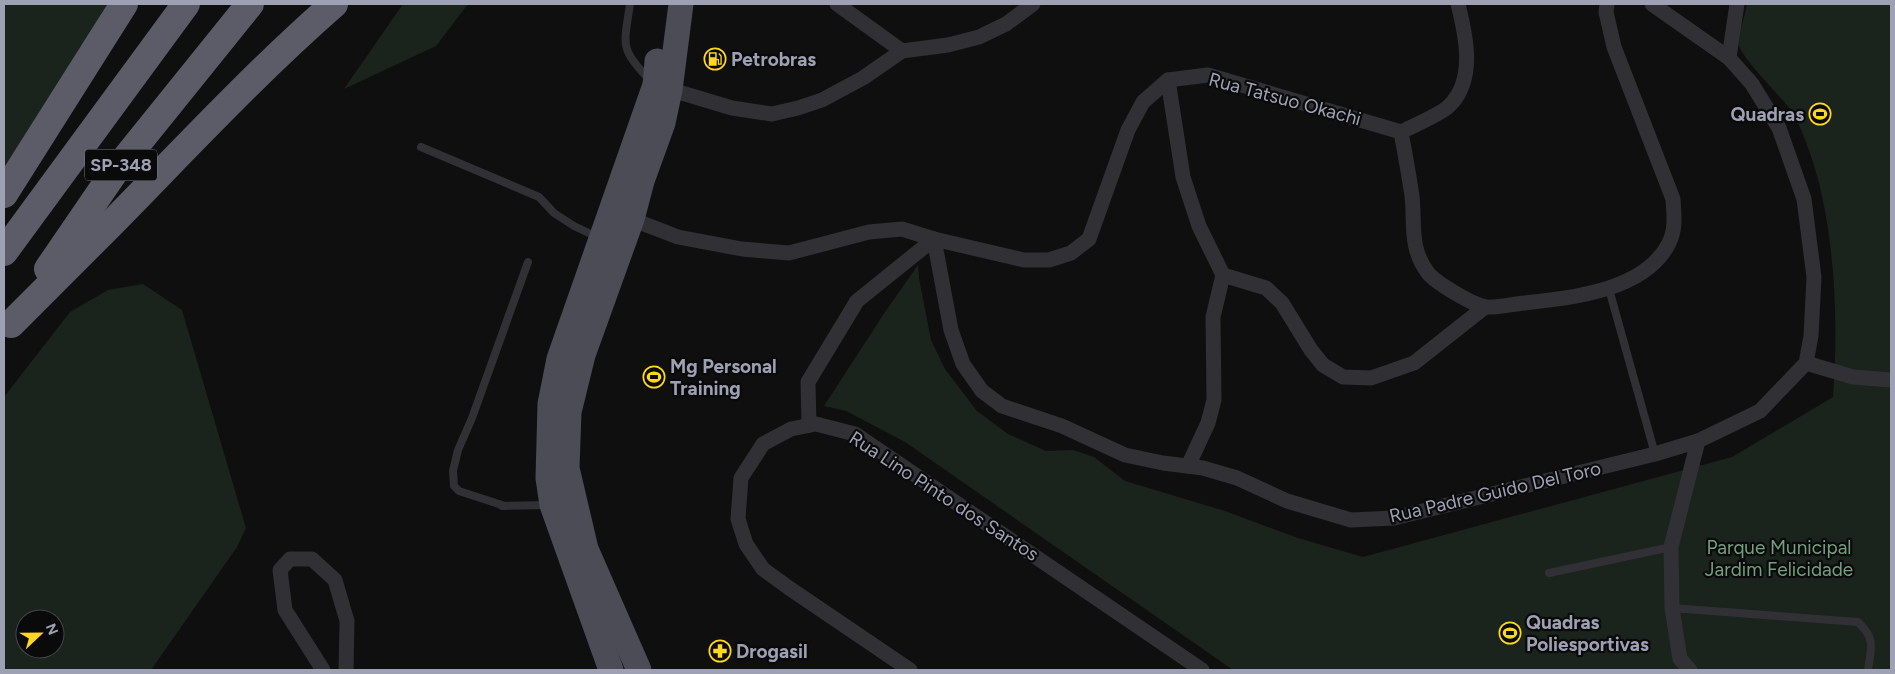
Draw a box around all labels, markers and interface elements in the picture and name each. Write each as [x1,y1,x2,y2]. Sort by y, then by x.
fuel station icon: Petrobras [703,47,727,71]
place label: Petrobras [731,48,816,71]
street label: Rua Tatsuo Okachi [1206,68,1364,130]
sports icon: Quadras [1808,102,1832,126]
place label: Quadras [1731,103,1804,126]
road number: SP-348 [85,150,157,180]
place label: Mg Personal Training [670,355,777,400]
sports icon: Mg Personal Training [642,365,666,389]
street label: Rua Lino Pinto dos Santos [845,426,1043,566]
street label: Rua Padre Guido Del Toro [1387,456,1603,528]
park label: Parque Municipal Jardim Felicidade [1705,536,1853,581]
north arrow [15,609,65,659]
place label: Quadras Poliesportivas [1526,611,1649,656]
text: N [42,621,61,638]
sports icon: Quadras Poliesportivas [1498,621,1522,645]
pharmacy icon: Drogasil [708,639,732,663]
place label: Drogasil [736,640,808,663]

